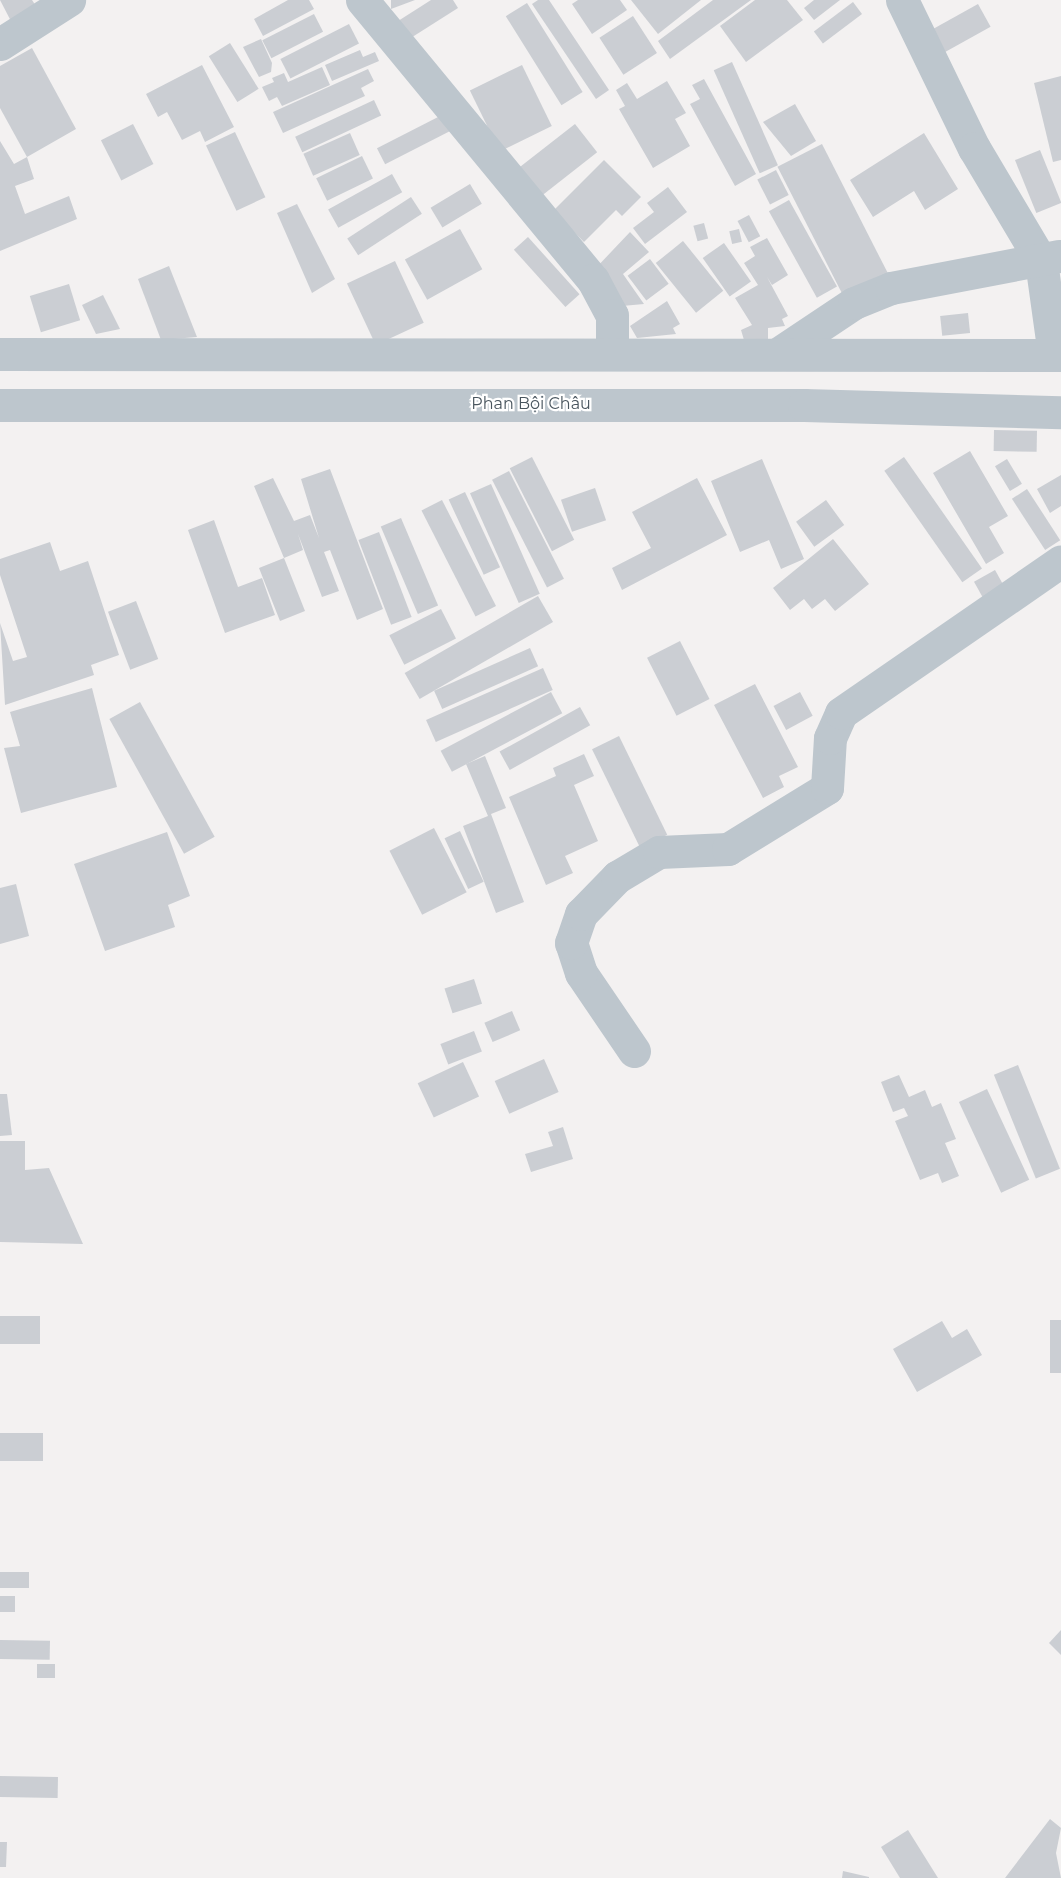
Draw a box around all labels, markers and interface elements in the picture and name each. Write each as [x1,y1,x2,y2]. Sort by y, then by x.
street label: Phan Bội Châu [471,394,591,414]

